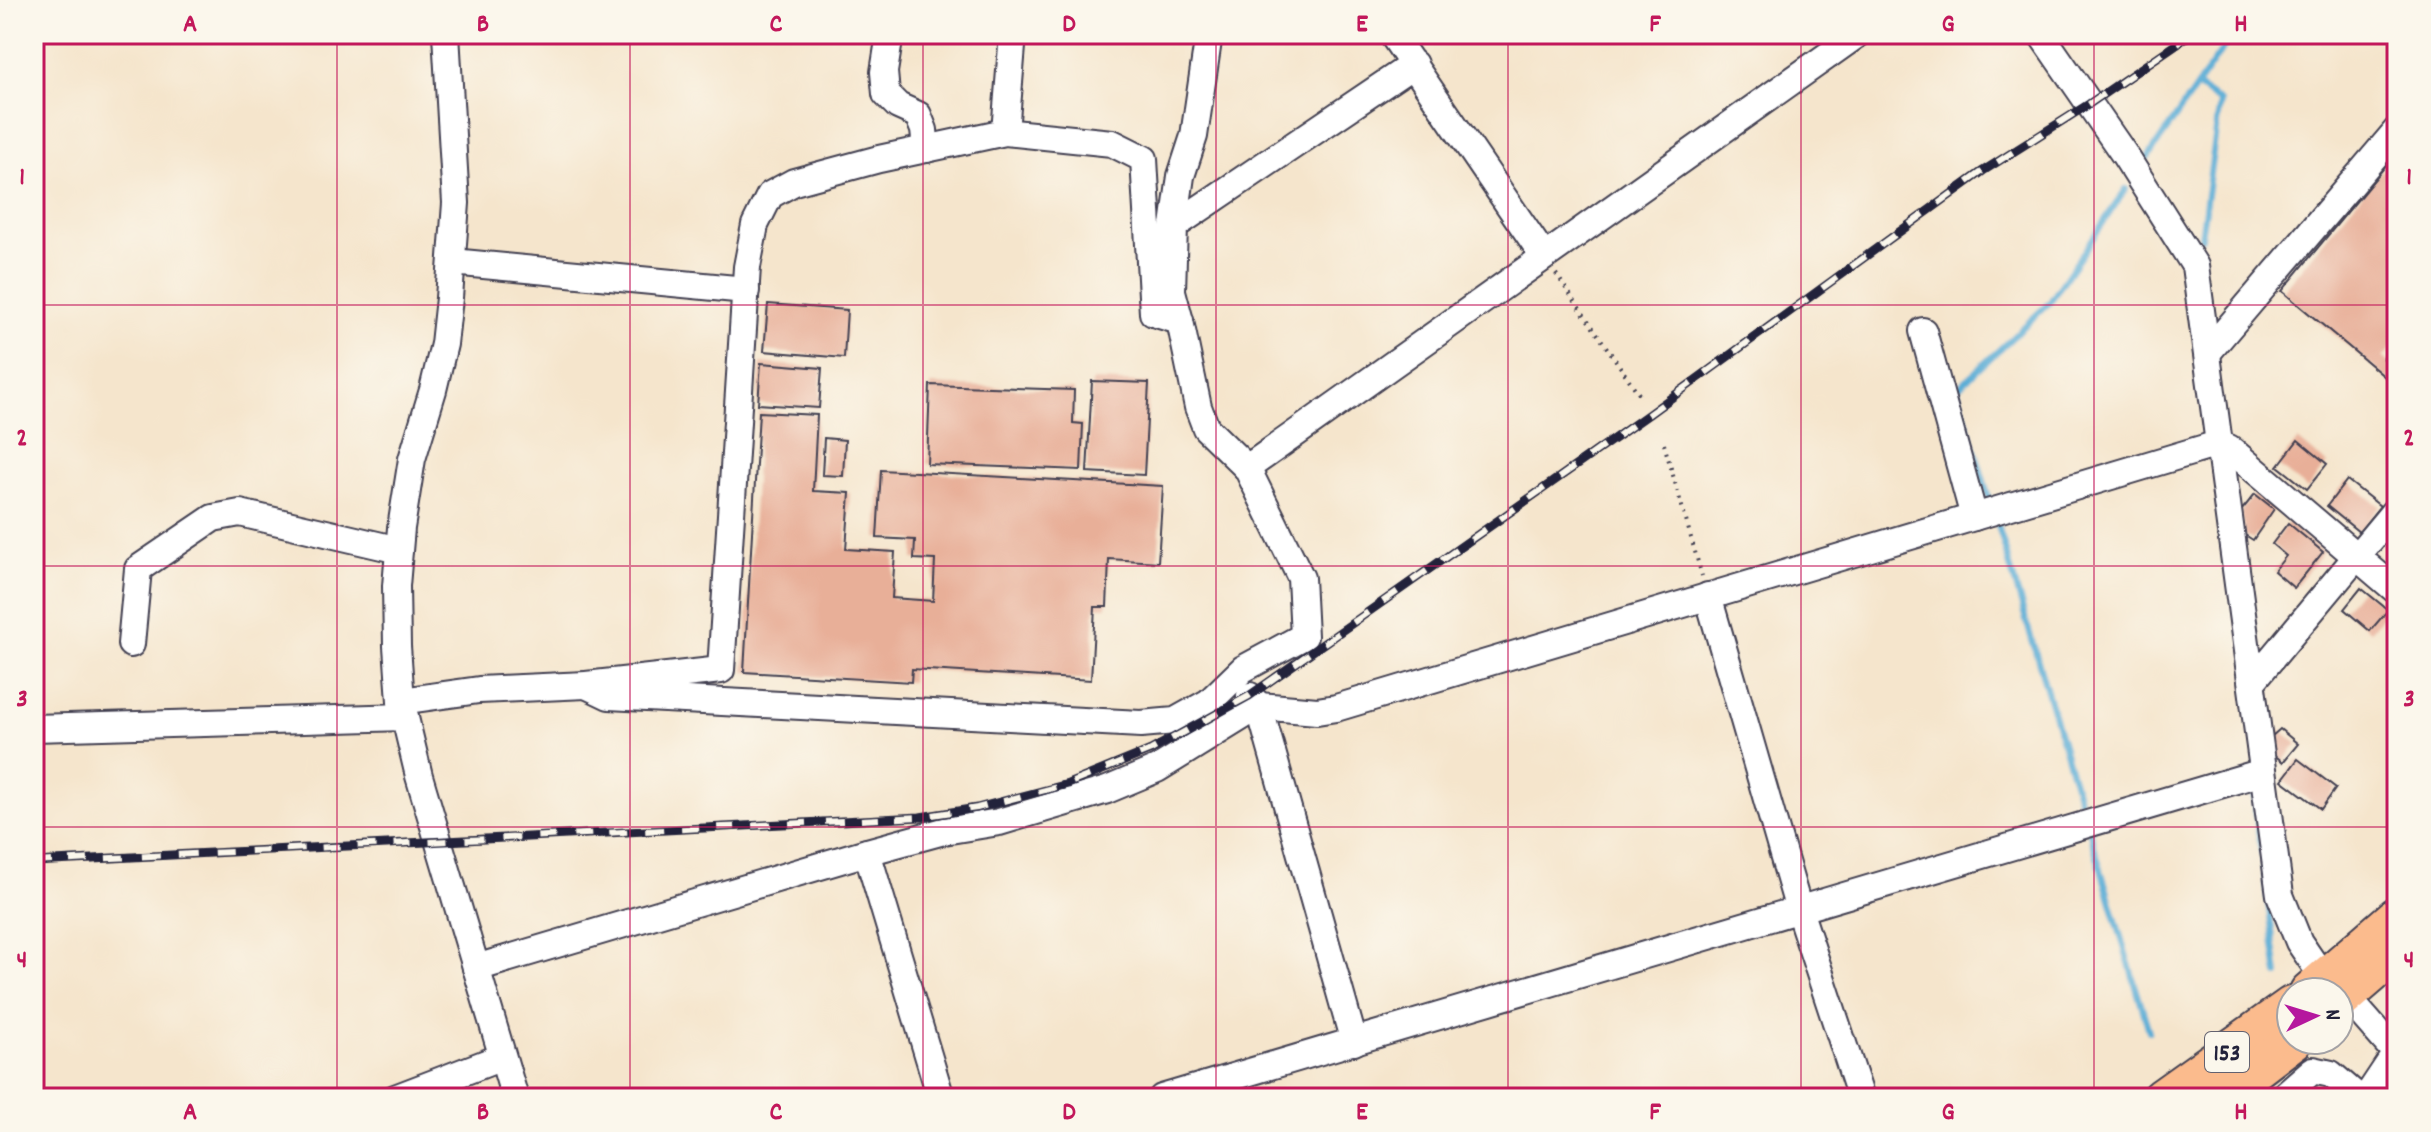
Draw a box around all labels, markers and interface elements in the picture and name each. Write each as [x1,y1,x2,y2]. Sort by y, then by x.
text: A [183,7,197,44]
text: B [477,7,489,44]
text: C [770,7,783,44]
text: D [1062,7,1076,44]
text: E [1356,7,1368,44]
text: F [1649,7,1661,44]
text: G [1941,7,1955,44]
text: H [2234,7,2248,44]
text: 1 [19,160,25,197]
text: 1 [2406,160,2412,197]
text: 2 [16,421,28,458]
text: 2 [2403,421,2415,458]
text: 3 [16,682,28,719]
text: 3 [2403,682,2415,719]
text: 4 [17,943,27,980]
text: 4 [2404,943,2414,980]
north arrow [2275,976,2355,1056]
text: N [2316,1008,2347,1021]
road number: 153 [2205,1032,2249,1072]
text: A [183,1095,197,1132]
text: B [477,1095,489,1132]
text: C [770,1095,783,1132]
text: D [1062,1095,1076,1132]
text: E [1356,1095,1368,1132]
text: F [1649,1095,1661,1132]
text: G [1941,1095,1955,1132]
text: H [2234,1095,2248,1132]

